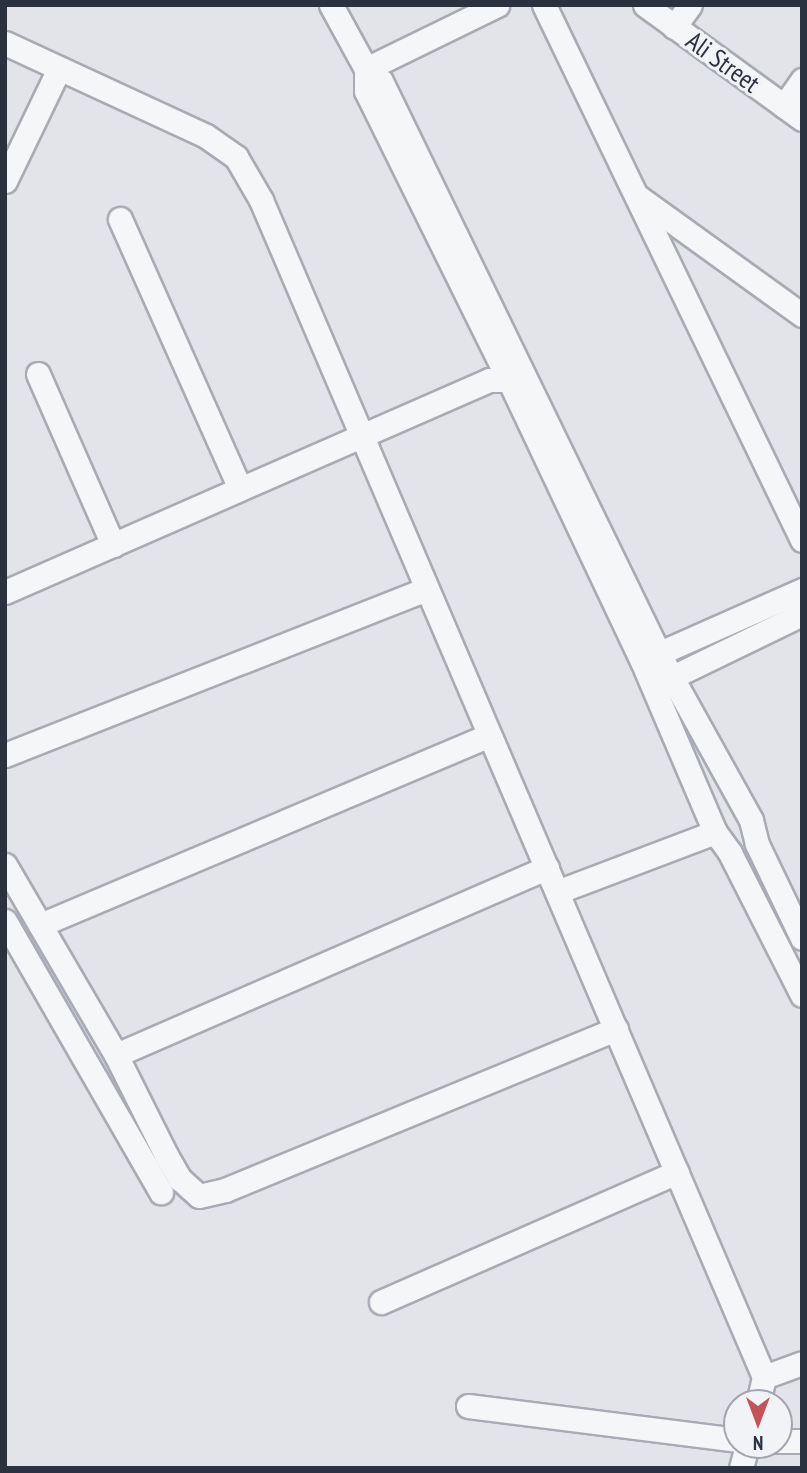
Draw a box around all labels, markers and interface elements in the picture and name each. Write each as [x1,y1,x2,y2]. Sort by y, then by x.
street label: Ali Street [680,25,766,99]
north arrow [723,1389,793,1459]
text: N [753,1431,763,1455]

